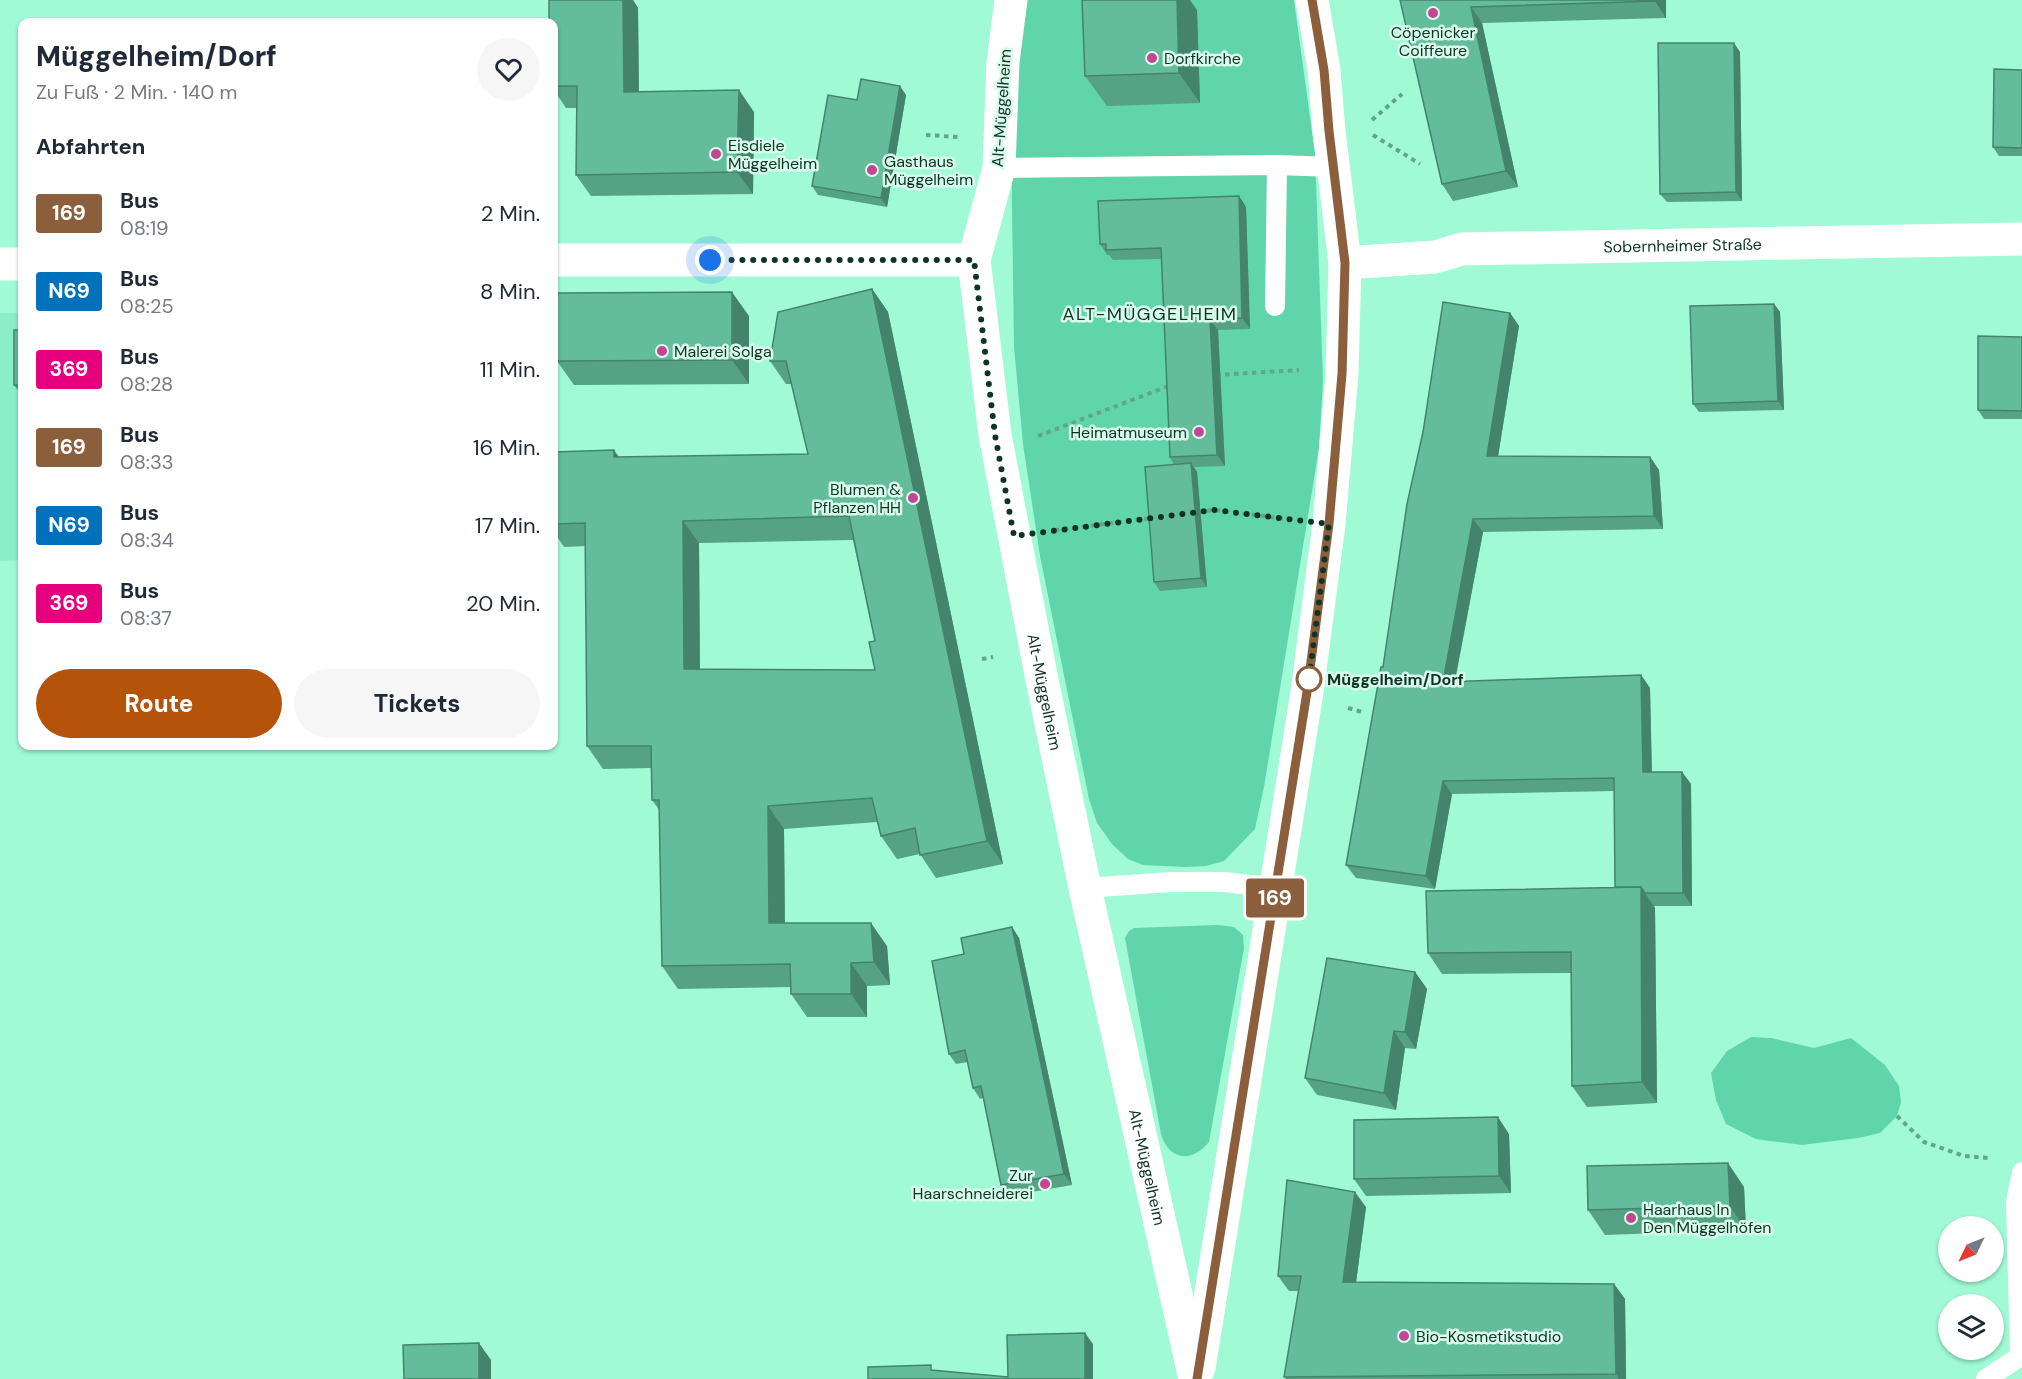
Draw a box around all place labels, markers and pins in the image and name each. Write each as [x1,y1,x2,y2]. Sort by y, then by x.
marker: Cöpenicker Coiffeure [1426,6,1440,20]
place label: Cöpenicker Coiffeure [1391,22,1475,61]
place label: Dorfkirche [1164,48,1241,69]
marker: Dorfkirche [1145,51,1159,65]
place label: Eisdiele Müggelheim [728,135,817,174]
marker: Eisdiele Müggelheim [709,147,723,161]
place label: Gasthaus Müggelheim [884,151,973,190]
marker: Gasthaus Müggelheim [865,163,879,177]
place label: Malerei Solga [674,341,772,362]
marker: Malerei Solga [655,344,669,358]
place label: Heimatmuseum [1070,422,1187,443]
marker: Heimatmuseum [1192,425,1206,439]
place label: Blumen & Pflanzen HH [813,479,901,518]
marker: Blumen & Pflanzen HH [906,491,920,505]
marker: Müggelheim/Dorf [1296,666,1322,692]
place label: Müggelheim/Dorf [1327,669,1464,690]
place label: Zur Haarschneiderei [913,1165,1033,1204]
marker: Zur Haarschneiderei [1038,1177,1052,1191]
place label: Haarhaus In Den Müggelhöfen [1643,1199,1771,1238]
marker: Haarhaus In Den Müggelhöfen [1624,1211,1638,1225]
place label: Bio-Kosmetikstudio [1416,1326,1561,1347]
marker: Bio-Kosmetikstudio [1397,1329,1411,1343]

